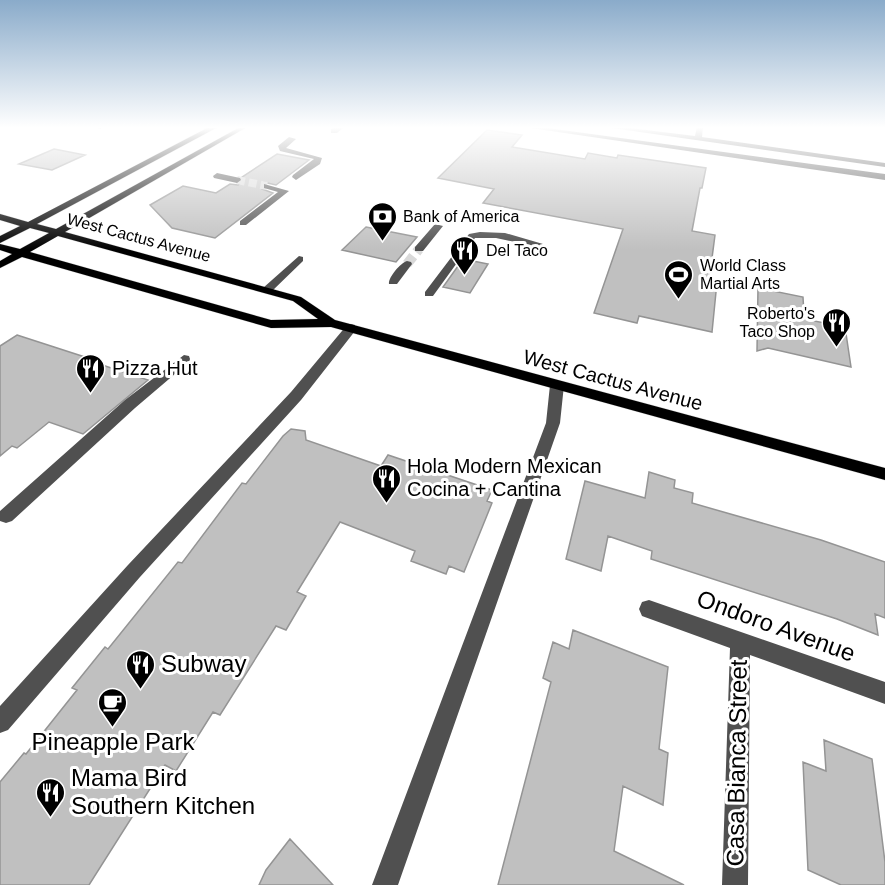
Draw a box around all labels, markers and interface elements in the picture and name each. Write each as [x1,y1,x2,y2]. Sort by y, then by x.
bank icon: Bank of America [366,200,398,242]
place label: Bank of America [403,208,520,225]
street label: West Cactus Avenue [65,210,213,265]
restaurant icon: Del Taco [449,234,481,276]
place label: Del Taco [486,242,548,259]
place label: World Class Martial Arts [700,257,786,292]
sports icon: World Class Martial Arts [663,258,695,300]
place label: Roberto's Taco Shop [739,305,815,340]
restaurant icon: Roberto's Taco Shop [820,306,852,348]
street label: West Cactus Avenue [521,345,705,415]
restaurant icon: Pizza Hut [75,352,107,394]
place label: Pizza Hut [112,357,198,379]
place label: Hola Modern Mexican Cocina + Cantina [407,455,602,500]
restaurant icon: Hola Modern Mexican Cocina + Cantina [370,462,402,504]
street label: Ondoro Avenue [693,584,859,667]
restaurant icon: Subway [124,648,156,690]
place label: Subway [161,650,246,677]
street label: Casa Bianca Street [721,659,752,867]
cafe icon: Pineapple Park [97,686,129,728]
place label: Pineapple Park [32,728,195,755]
place label: Mama Bird Southern Kitchen [71,764,255,819]
restaurant icon: Mama Bird Southern Kitchen [34,776,66,818]

